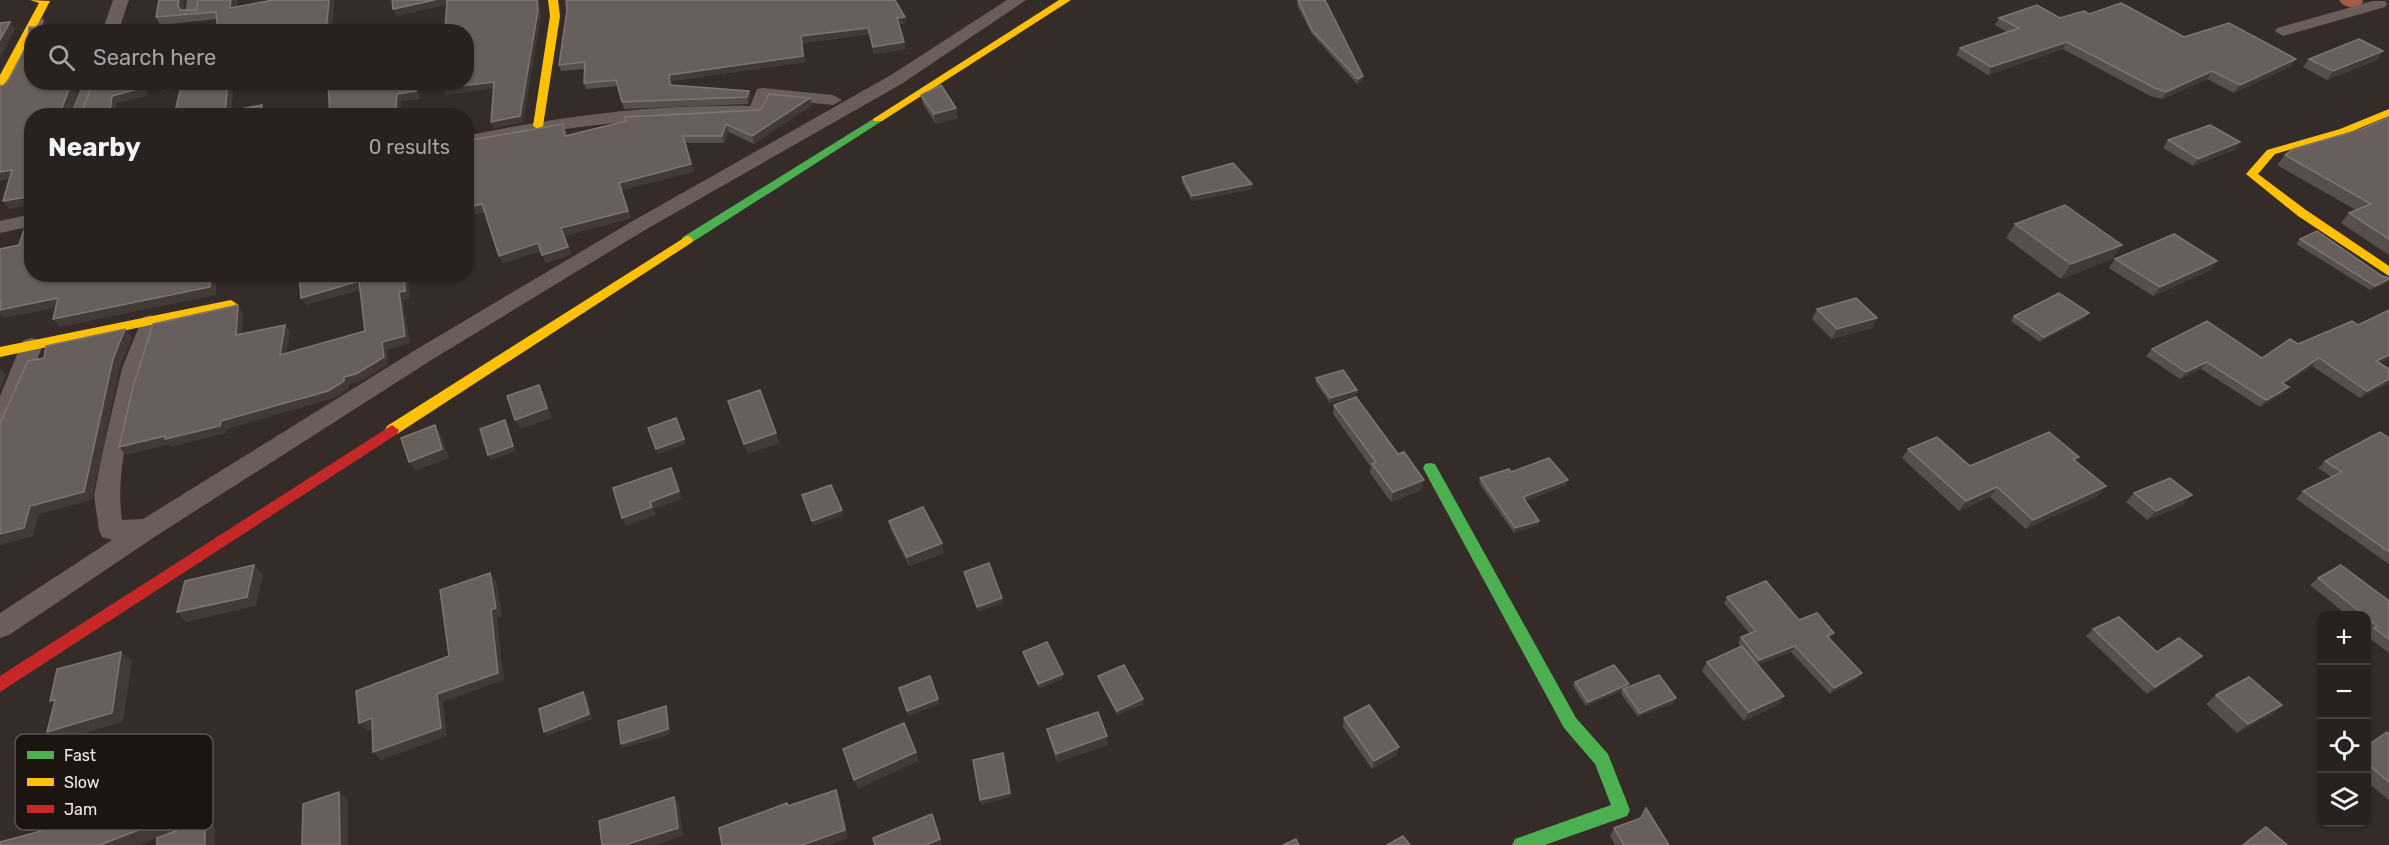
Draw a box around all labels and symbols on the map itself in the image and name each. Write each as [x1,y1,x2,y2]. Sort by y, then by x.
legend [15,734,213,830]
text: Fast [64,746,96,765]
text: Slow [64,773,100,792]
text: Jam [64,800,97,819]

